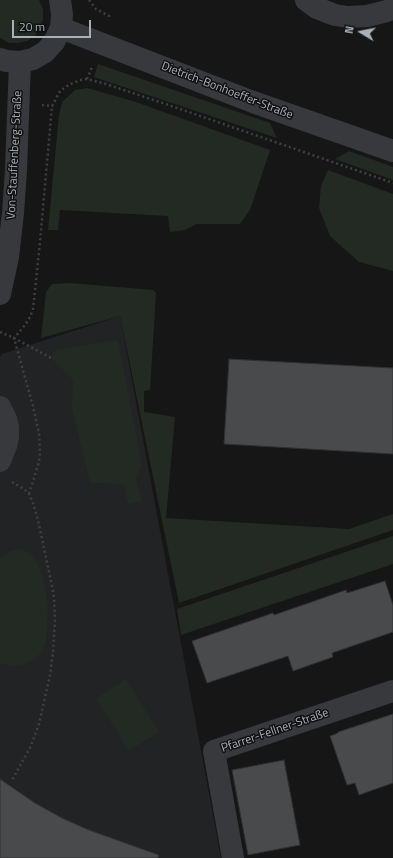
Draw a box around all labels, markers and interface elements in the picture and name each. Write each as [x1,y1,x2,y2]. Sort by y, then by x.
scale bar [14,12,93,38]
north arrow [341,12,381,52]
text: 20 m [19,17,45,36]
text: N [341,25,358,35]
street label: Dietrich-Bonhoeffer-Straße [159,59,295,123]
street label: Von-Stauffenberg-Straße [4,90,26,220]
street label: Pfarrer-Fellner-Straße [219,706,331,756]

